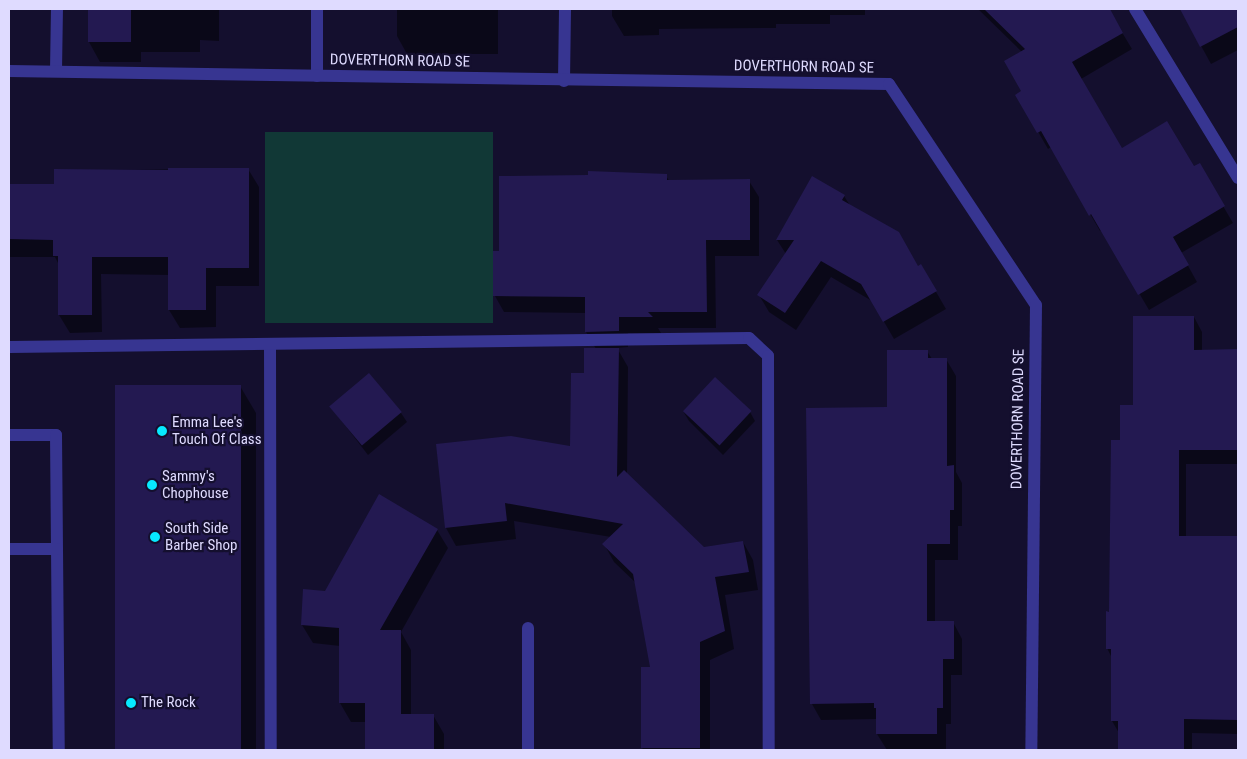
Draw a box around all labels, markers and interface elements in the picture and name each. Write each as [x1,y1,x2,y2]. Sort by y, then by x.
street label: DOVERTHORN ROAD SE [330,51,470,71]
street label: DOVERTHORN ROAD SE [734,57,874,77]
street label: DOVERTHORN ROAD SE [1008,349,1028,489]
place label: Emma Lee's Touch Of Class [172,413,261,448]
marker: Emma Lee's Touch Of Class [156,425,168,437]
place label: Sammy's Chophouse [162,467,229,502]
marker: Sammy's Chophouse [146,479,158,491]
place label: South Side Barber Shop [165,519,237,554]
marker: South Side Barber Shop [149,531,161,543]
place label: The Rock [141,694,196,712]
marker: The Rock [125,697,137,709]

